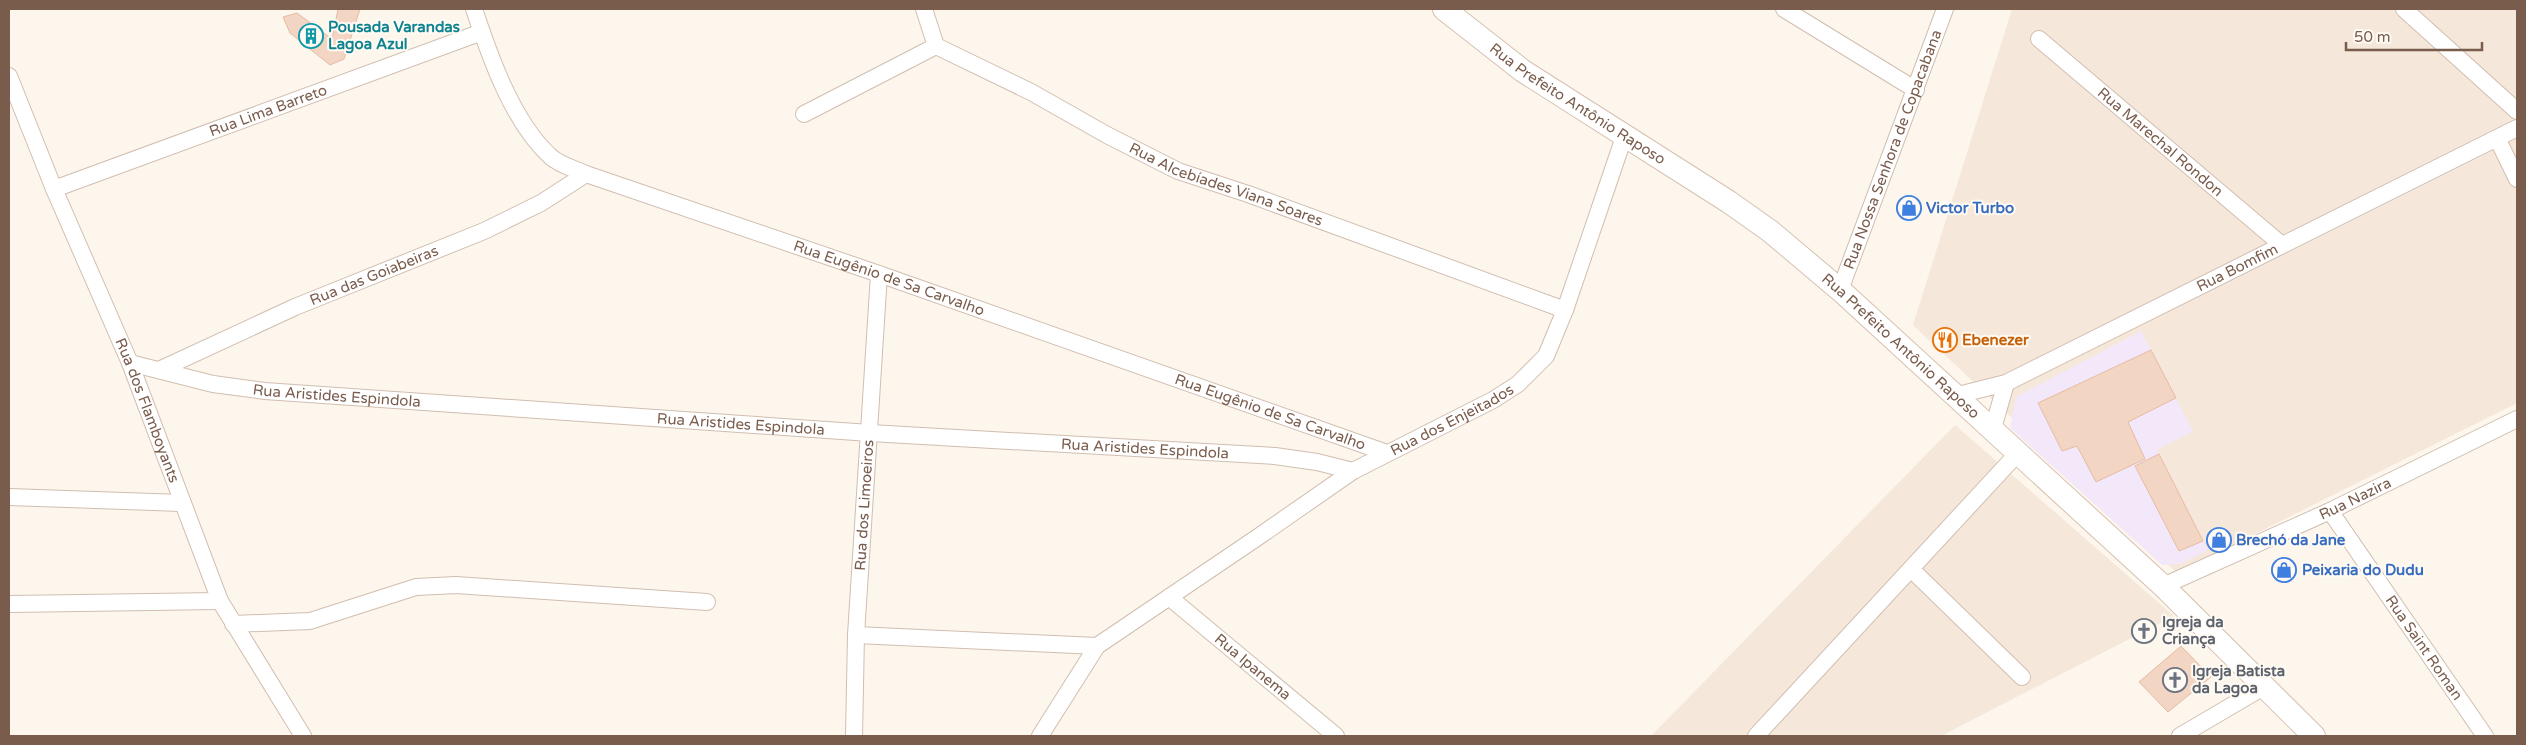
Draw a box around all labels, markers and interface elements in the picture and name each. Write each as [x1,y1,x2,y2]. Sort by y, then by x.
place label: Pousada Varandas Lagoa Azul [328,18,460,54]
scale bar [2346,20,2482,52]
building icon: Pousada Varandas Lagoa Azul [298,23,324,49]
street label: Rua Nossa Senhora de Copacabana [1840,27,1945,272]
text: 50 m [2354,28,2391,46]
street label: Rua Prefeito Antônio Raposo [1486,39,1669,168]
street label: Rua Lima Barreto [207,81,329,140]
street label: Rua Marechal Rondon [2094,84,2227,200]
street label: Rua Alcebíades Viana Soares [1126,139,1325,230]
shop icon: Victor Turbo [1896,195,1922,221]
place label: Victor Turbo [1926,199,2014,217]
street label: Rua Eugênio de Sa Carvalho [791,237,987,319]
street label: Rua Bomfim [2194,240,2281,295]
street label: Rua das Goiabeiras [307,241,441,309]
street label: Rua Prefeito Antônio Raposo [1818,270,1983,422]
restaurant icon: Ebenezer [1932,327,1958,353]
place label: Ebenezer [1962,331,2029,349]
street label: Rua dos Flamboyants [111,335,183,485]
street label: Rua Eugênio de Sa Carvalho [1172,370,1368,454]
street label: Rua Aristides Espindola [252,380,421,411]
street label: Rua dos Enjeitados [1387,380,1517,460]
street label: Rua Aristides Espindola [656,409,825,439]
street label: Rua Aristides Espindola [1060,435,1230,462]
street label: Rua dos Limoeiros [851,439,877,571]
street label: Rua Nazira [2316,473,2394,524]
shop icon: Brechó da Jane [2206,527,2232,553]
place label: Brechó da Jane [2236,531,2346,549]
shop icon: Peixaria do Dudu [2271,557,2297,583]
place label: Peixaria do Dudu [2302,561,2424,579]
street label: Rua Saint Roman [2382,592,2467,704]
place label: Igreja da Criança [2162,613,2224,649]
church icon: Igreja da Criança [2131,618,2157,644]
street label: Rua Ipanema [1211,630,1295,704]
place label: Igreja Batista da Lagoa [2192,662,2285,698]
church icon: Igreja Batista da Lagoa [2162,667,2188,693]

